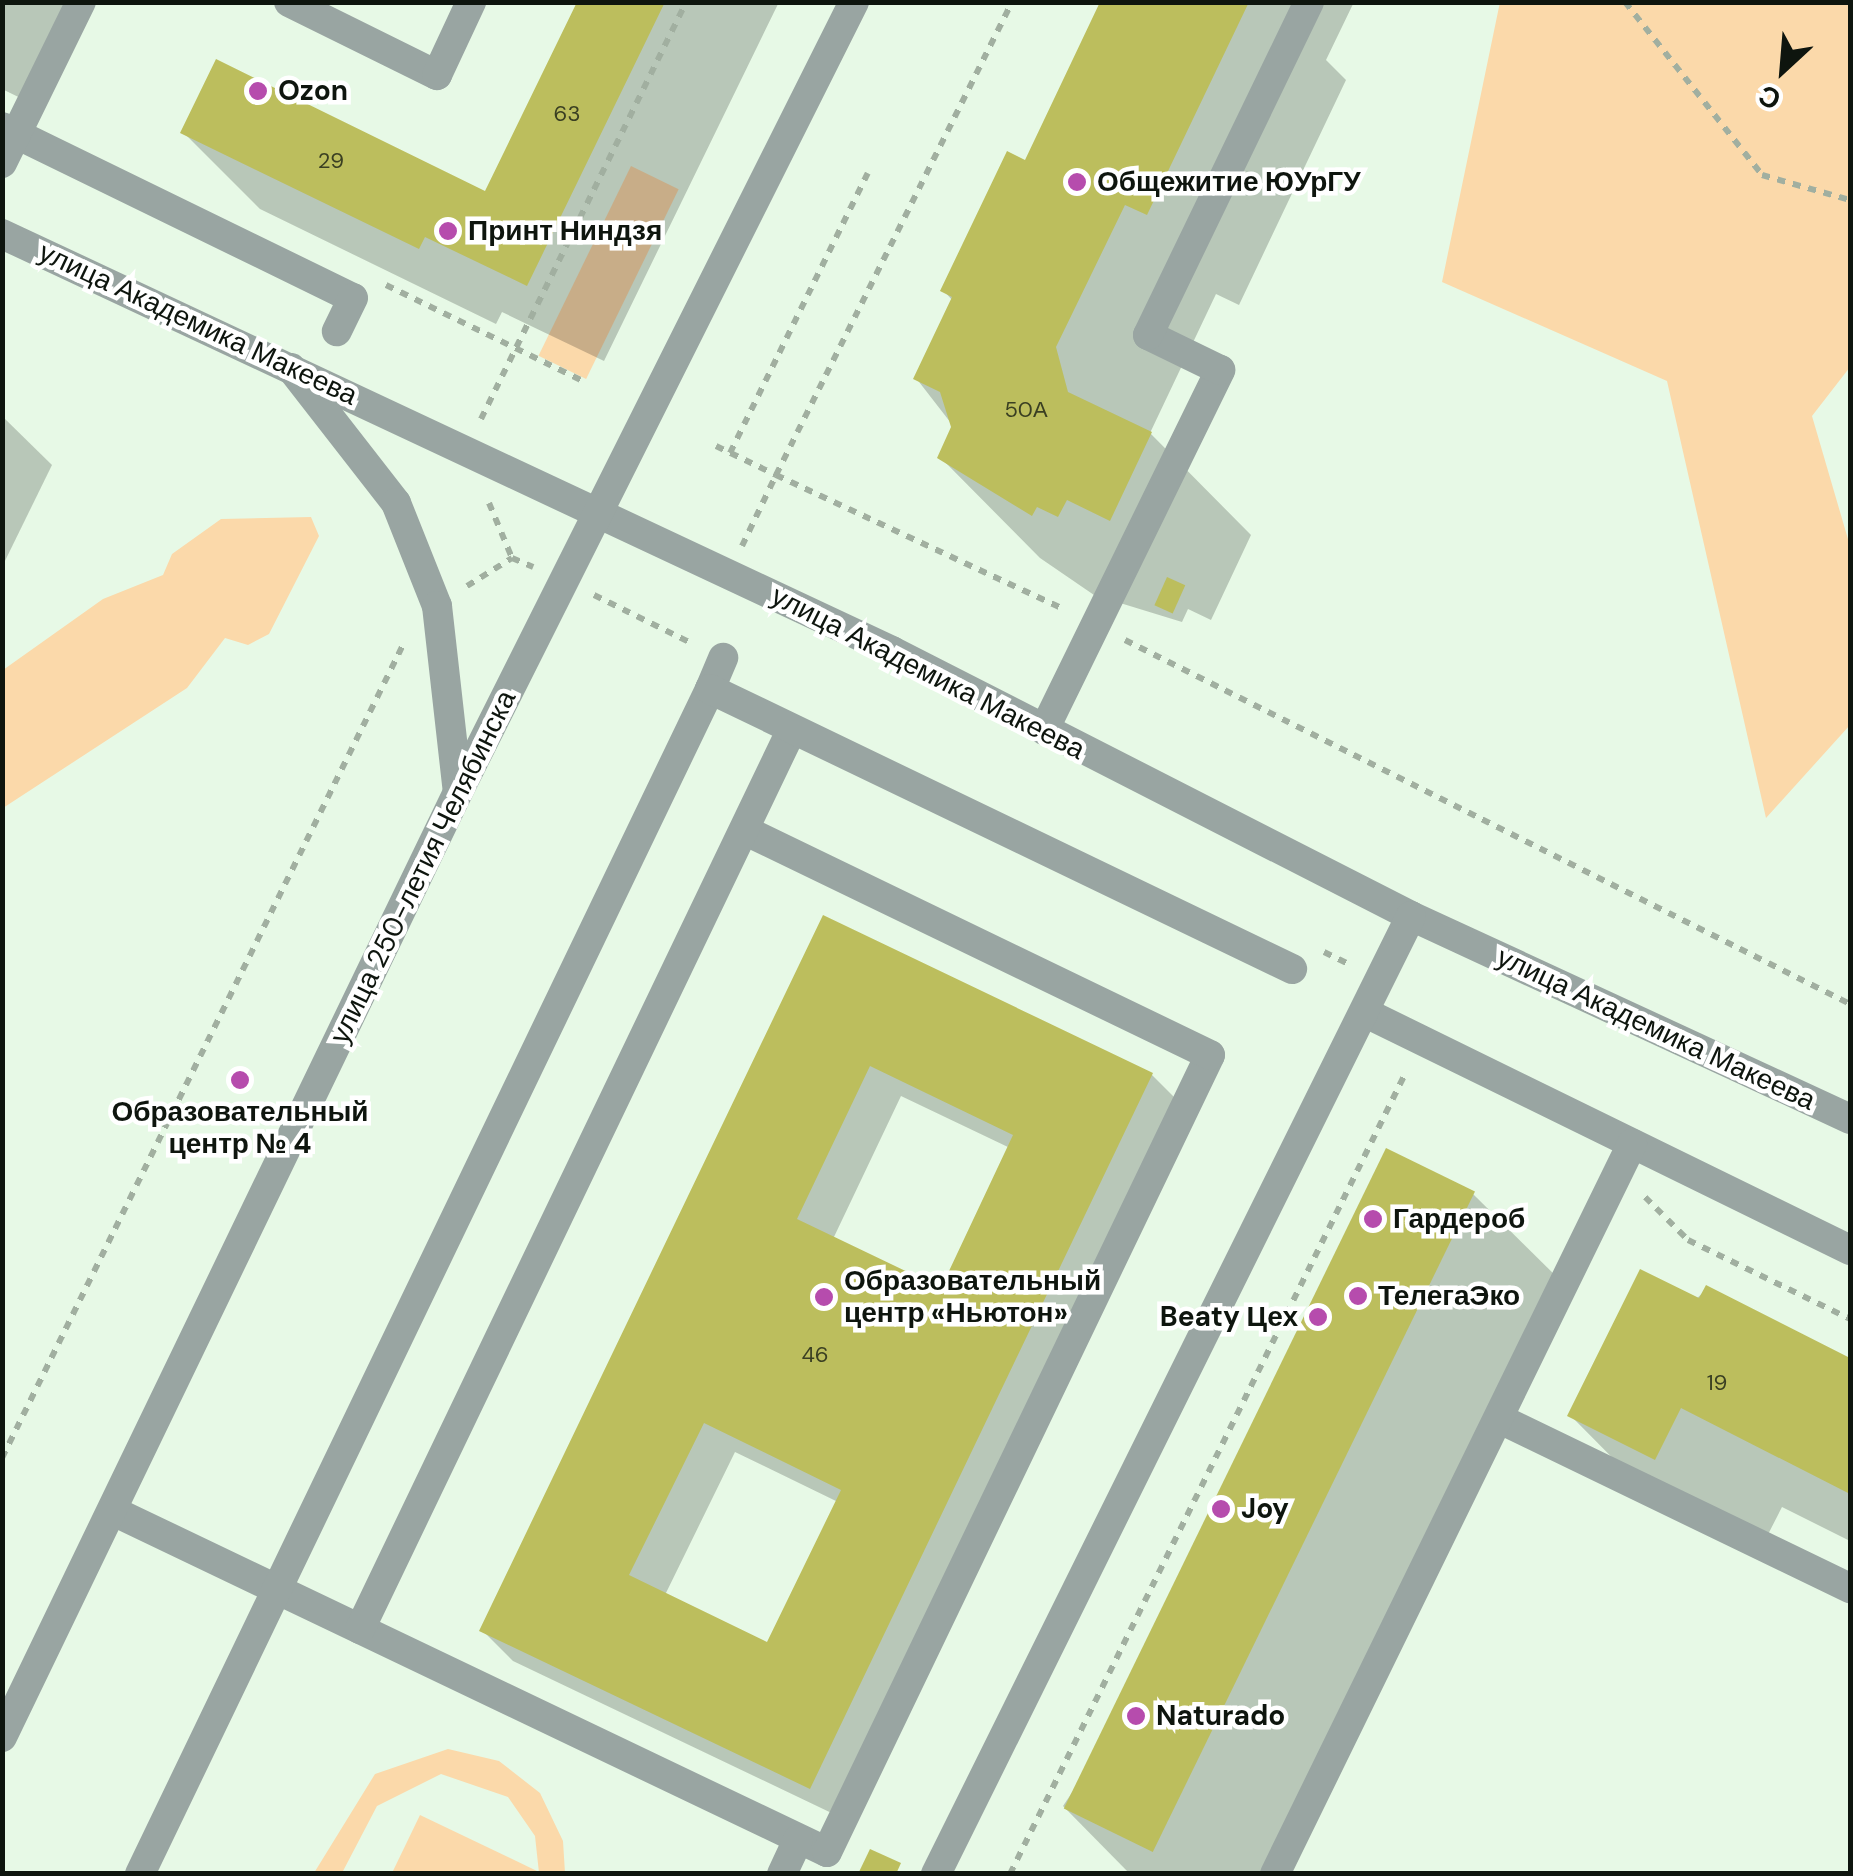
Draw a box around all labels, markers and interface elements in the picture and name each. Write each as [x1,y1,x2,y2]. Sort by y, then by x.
north arrow [1733,20,1833,120]
place label: Ozon [278,74,348,108]
text: С [1752,76,1787,118]
marker: Ozon [247,80,269,102]
house number: 63 [554,101,580,127]
house number: 29 [318,148,344,174]
place label: Общежитие ЮУрГУ [1097,165,1361,199]
marker: Общежитие ЮУрГУ [1066,171,1088,193]
place label: Принт Ниндзя [468,214,662,248]
marker: Принт Ниндзя [437,220,459,242]
street label: улица Академика Макеева [34,235,362,413]
house number: 50А [1004,397,1048,423]
street label: улица Академика Макеева [766,579,1090,767]
street label: улица 250-летия Челябинска [323,685,523,1049]
street label: улица Академика Макеева [1492,940,1820,1118]
marker: Образовательный центр № 4 [229,1069,251,1091]
place label: Образовательный центр № 4 [111,1095,369,1161]
place label: Гардероб [1393,1202,1525,1236]
marker: Гардероб [1362,1208,1384,1230]
place label: Образовательный центр «Ньютон» [844,1264,1101,1330]
place label: ТелегаЭко [1378,1279,1520,1313]
marker: ТелегаЭко [1347,1285,1369,1307]
marker: Образовательный центр «Ньютон» [813,1286,835,1308]
place label: Beaty Цех [1160,1300,1298,1334]
marker: Beaty Цех [1307,1306,1329,1328]
house number: 46 [801,1342,829,1368]
house number: 19 [1707,1370,1727,1396]
place label: Joy [1241,1492,1289,1526]
marker: Joy [1210,1498,1232,1520]
place label: Naturado [1156,1699,1285,1733]
marker: Naturado [1125,1705,1147,1727]

